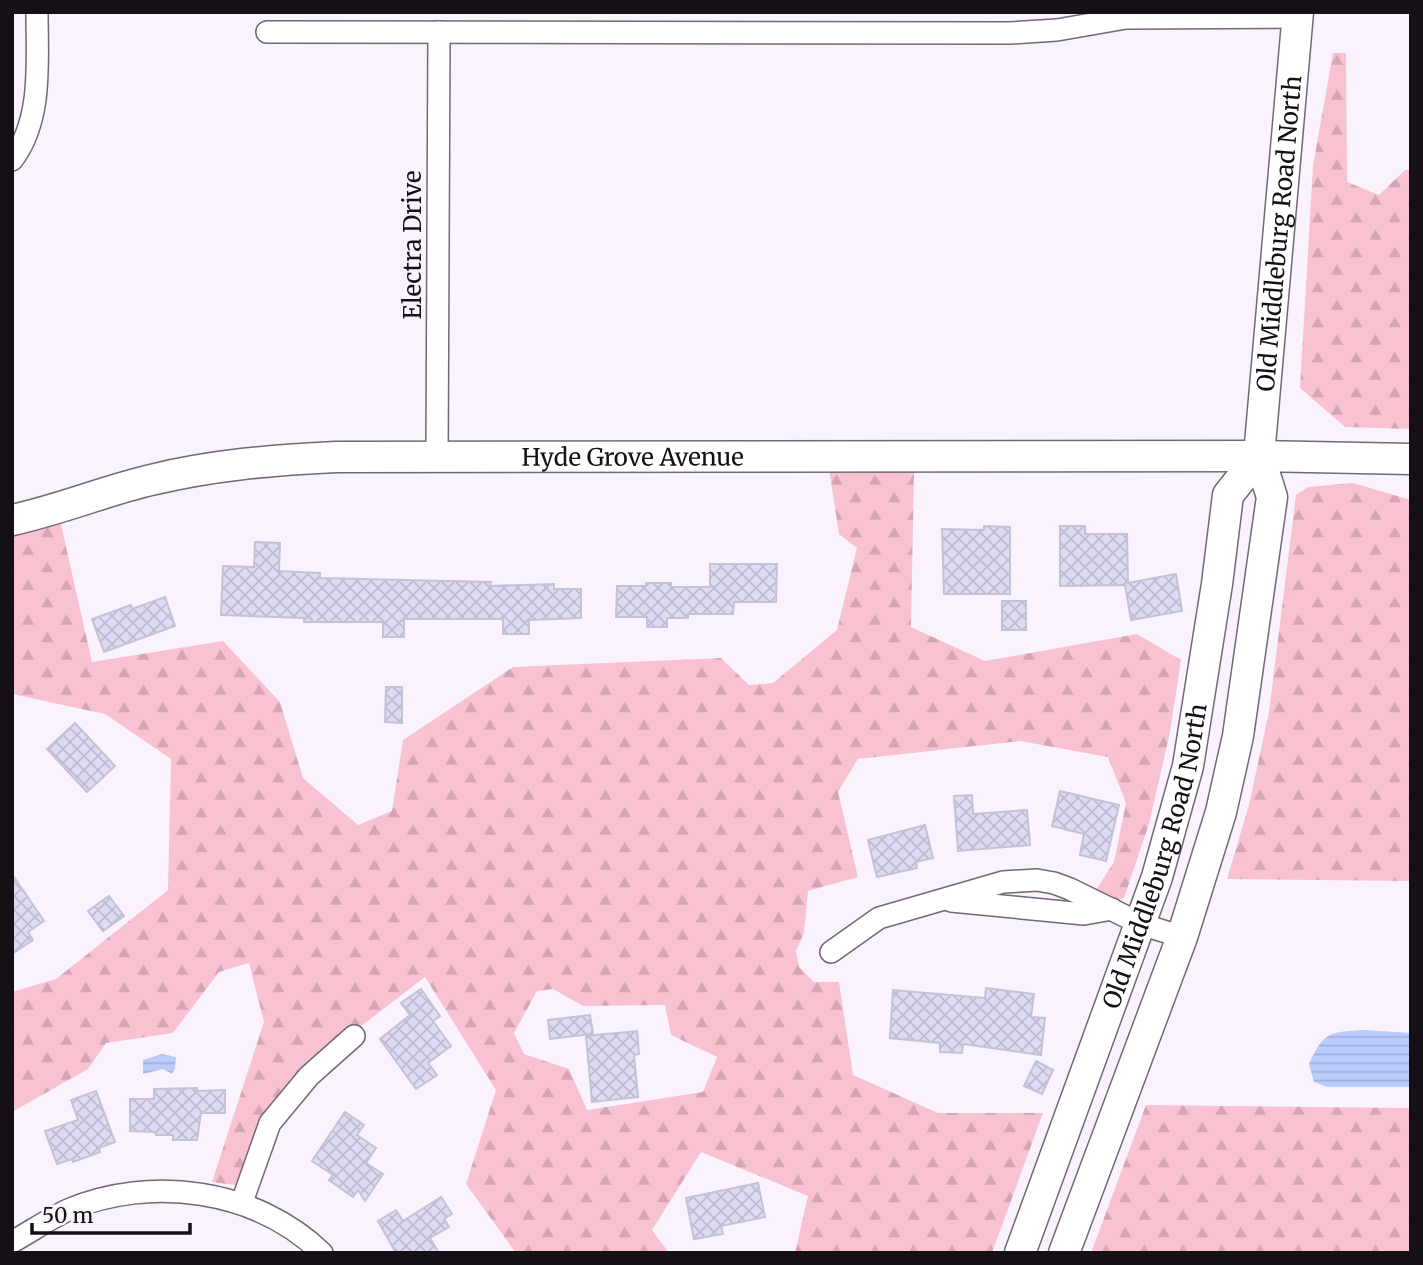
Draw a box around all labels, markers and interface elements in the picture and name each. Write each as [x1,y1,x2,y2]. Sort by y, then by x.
street label: Old Middleburg Road North [1249,74,1308,393]
street label: Electra Drive [397,171,428,319]
street label: Hyde Grove Avenue [521,441,744,472]
street label: Old Middleburg Road North [1095,701,1213,1013]
scale bar [32,1192,189,1236]
text: 50 m [42,1202,93,1229]

